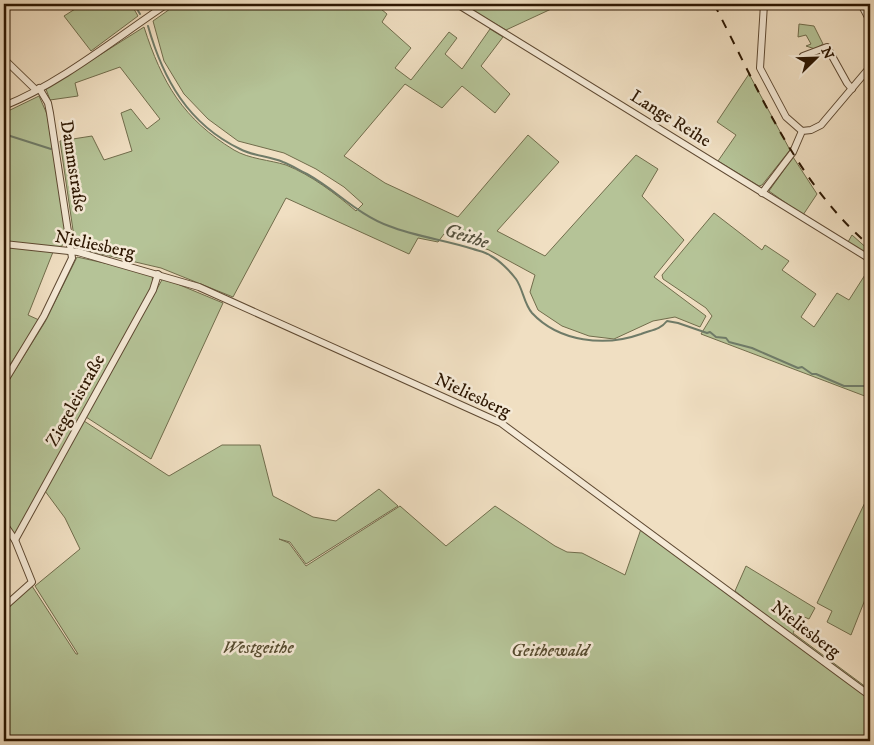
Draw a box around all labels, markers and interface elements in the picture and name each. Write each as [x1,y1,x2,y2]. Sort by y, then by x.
north arrow [792,32,842,82]
text: N [817,45,838,63]
street label: Lange Reihe [626,85,715,152]
street label: Dammstraße [55,119,91,214]
water label: Geithe [442,219,492,254]
street label: Nieliesberg [53,226,137,264]
street label: Ziegeleistraße [42,351,110,450]
street label: Nieliesberg [431,369,514,423]
street label: Nieliesberg [766,597,845,663]
park label: Westgeithe [222,637,294,659]
park label: Geithewald [511,640,591,662]

